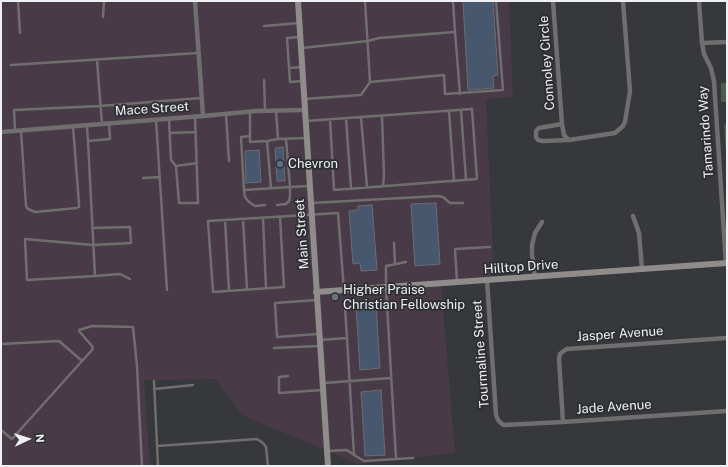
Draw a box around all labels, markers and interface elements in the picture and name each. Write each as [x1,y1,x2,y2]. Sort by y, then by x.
street label: Connoley Circle [536,15,558,111]
street label: Tamarindo Way [695,85,717,179]
street label: Mace Street [114,99,190,119]
place label: Chevron [288,156,338,172]
marker: Chevron [275,159,285,169]
street label: Main Street [292,198,312,270]
street label: Hilltop Drive [483,257,559,277]
place label: Higher Praise Christian Fellowship [343,282,465,313]
marker: Higher Praise Christian Fellowship [330,292,340,302]
street label: Tourmaline Street [469,299,493,409]
street label: Jasper Avenue [576,323,664,345]
street label: Jade Avenue [576,397,652,417]
north arrow [8,419,48,459]
text: N [34,433,46,443]

